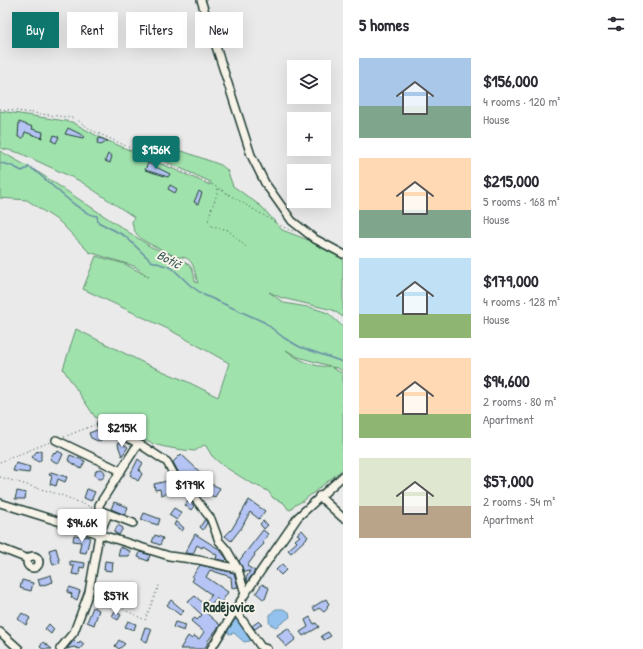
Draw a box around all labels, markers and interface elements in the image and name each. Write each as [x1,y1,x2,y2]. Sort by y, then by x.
chip: Buy [12,12,59,48]
chip: Rent [67,12,118,48]
chip: Filters [126,12,187,48]
chip: New [195,12,243,48]
text: 5 homes [359,13,409,36]
icon: filters [605,13,627,35]
map controls [287,60,331,208]
button: layers [287,60,331,104]
text: $156,000 [483,69,538,92]
icon: home [391,74,439,122]
text: 4 rooms · 120 m² [483,92,560,110]
text: House [483,110,510,128]
button: + [287,112,331,156]
pin: $156K [128,136,184,170]
text: $156K [142,140,170,158]
button: − [287,164,331,208]
text: $215,000 [483,169,539,192]
icon: home [391,174,439,222]
text: 5 rooms · 168 m² [483,192,560,210]
text: House [483,210,510,228]
water label: Botič [154,245,186,274]
text: $179,000 [483,269,539,292]
icon: home [391,274,439,322]
text: 4 rooms · 128 m² [483,292,560,310]
text: House [483,310,510,328]
text: $94,600 [483,369,530,392]
icon: home [391,374,439,422]
text: 2 rooms · 80 m² [483,392,556,410]
text: Apartment [483,410,534,428]
pin: $215K [94,414,150,448]
text: $215K [107,418,137,436]
text: $57,000 [483,469,534,492]
pin: $179K [162,471,218,505]
icon: home [391,474,439,522]
text: $179K [175,475,205,493]
text: 2 rooms · 54 m² [483,492,555,510]
pin: $94.6K [49,509,115,543]
text: Apartment [483,510,534,528]
text: $94.6K [66,513,98,531]
pin: $57K [92,582,140,616]
text: $57K [103,586,129,604]
district label: Radějovice [203,597,255,617]

